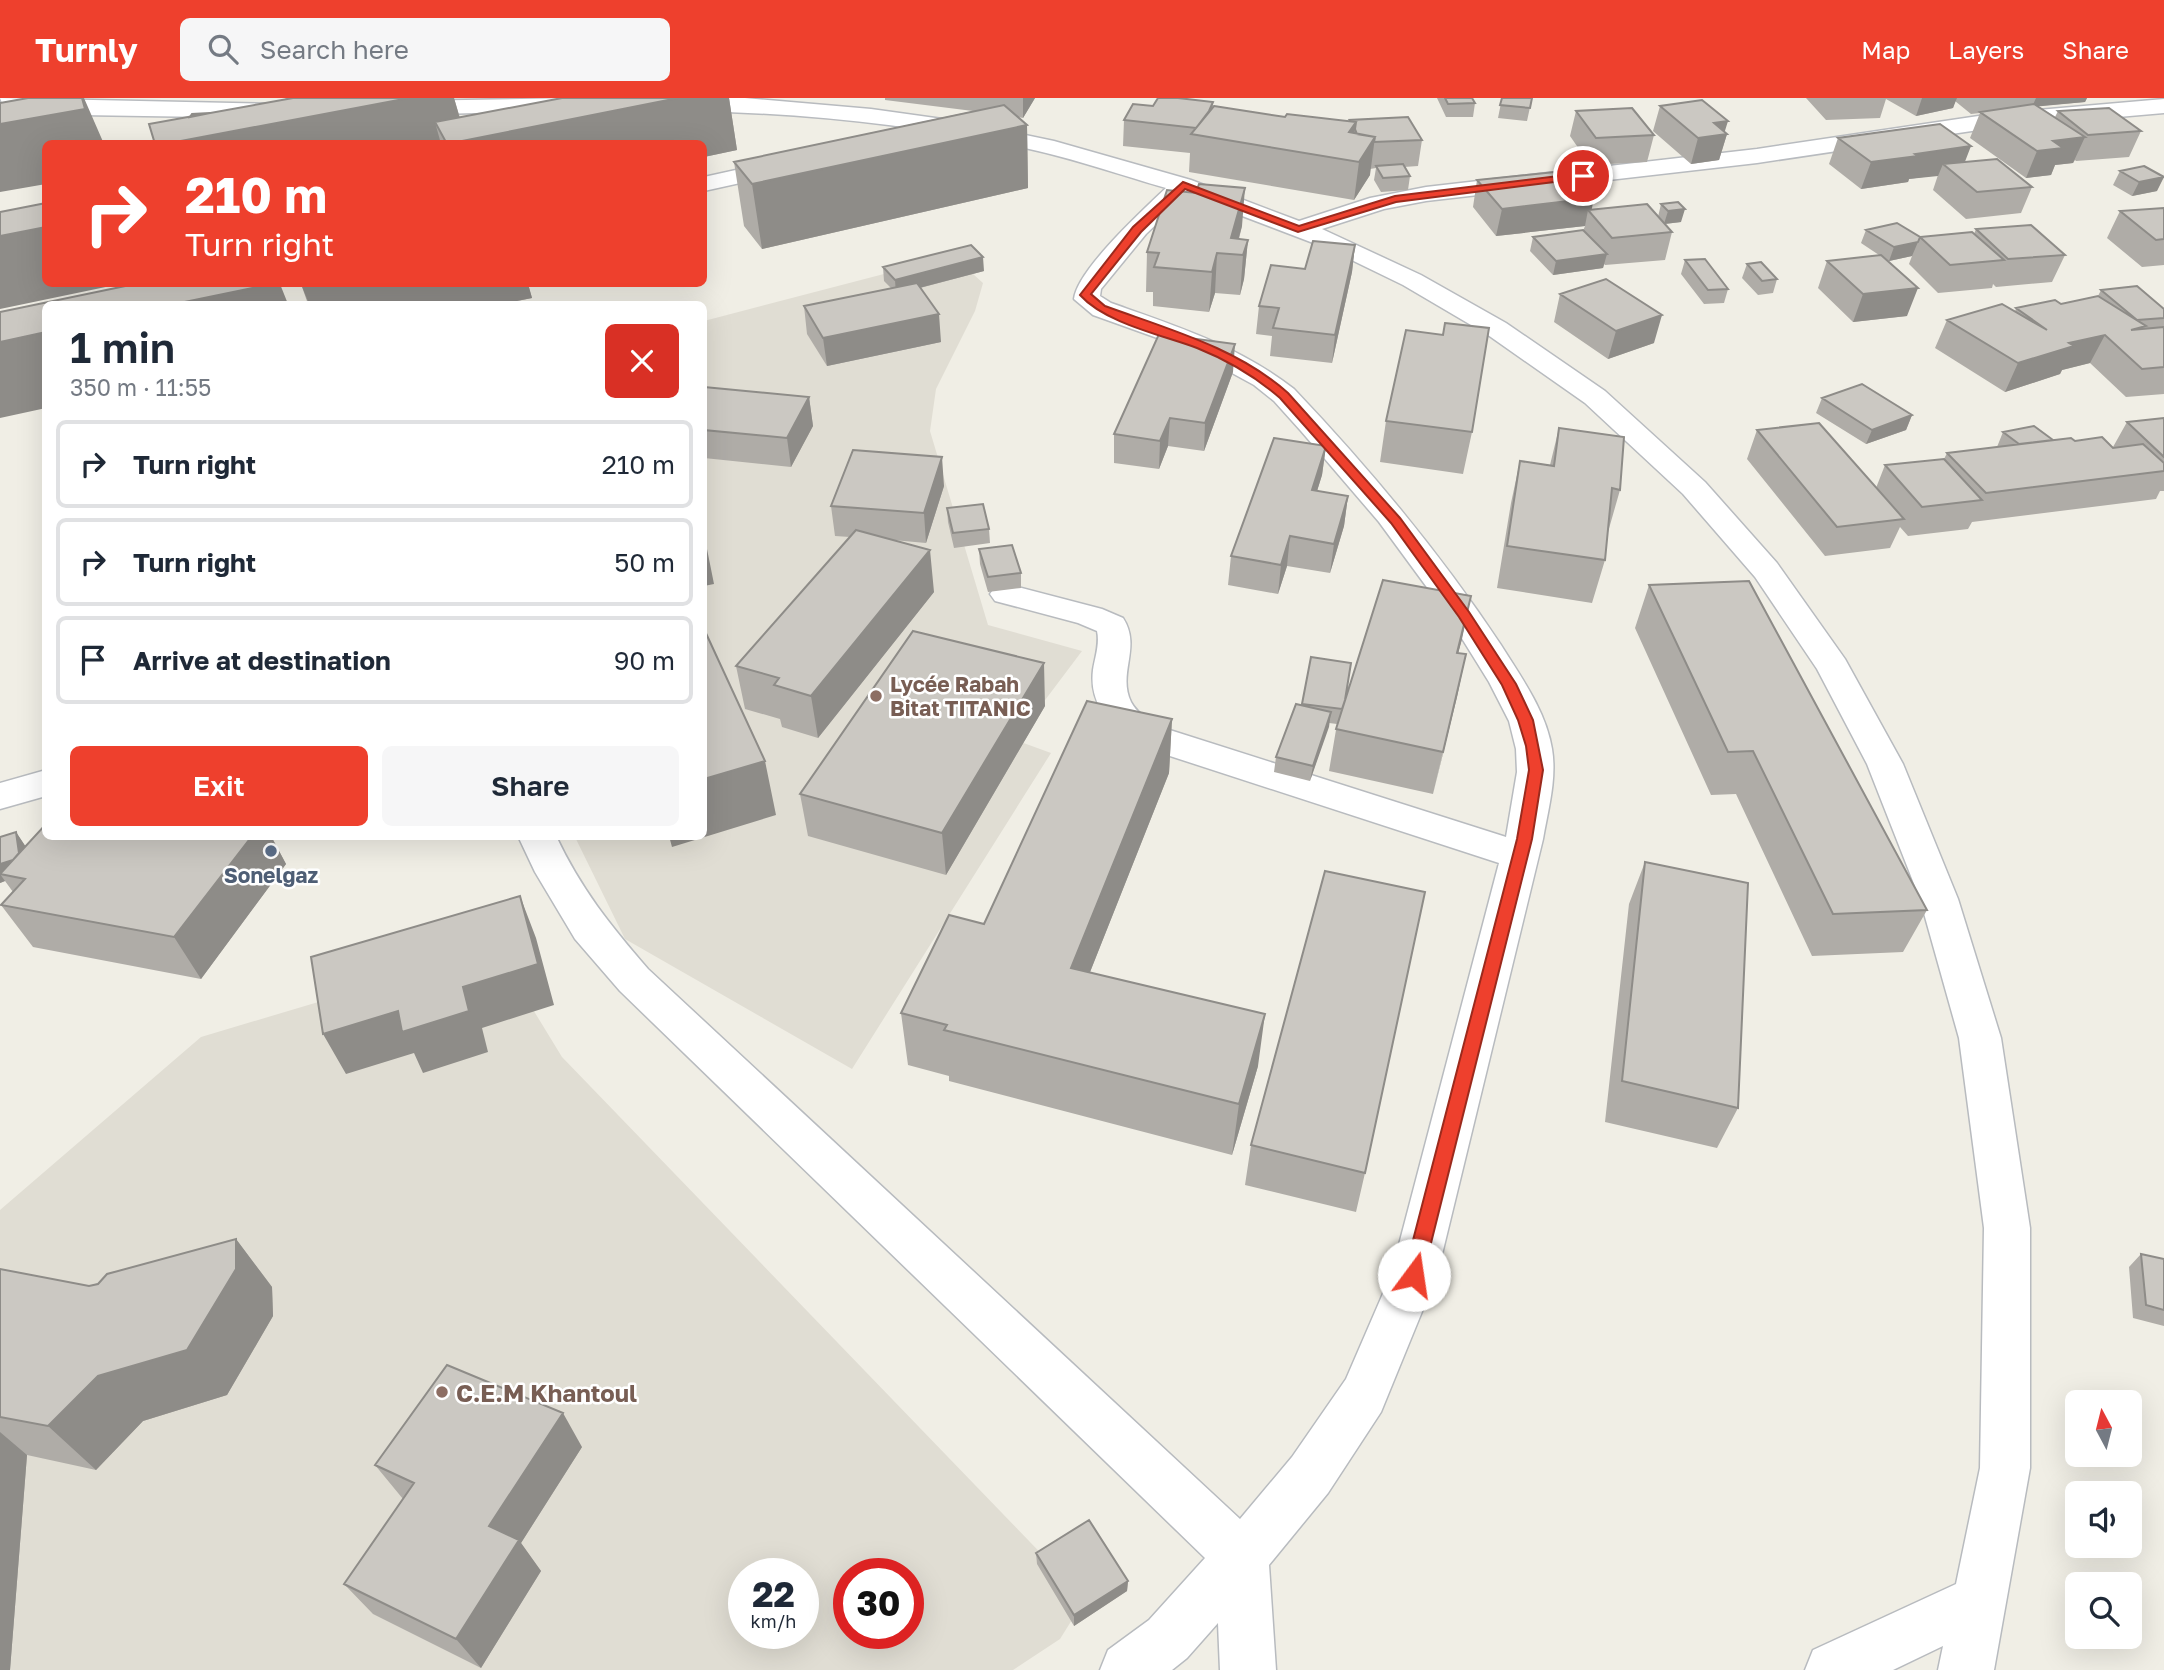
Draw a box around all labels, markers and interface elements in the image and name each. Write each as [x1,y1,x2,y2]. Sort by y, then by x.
search box [180,18,670,81]
text: Turnly [35,30,138,69]
icon: search [204,30,242,68]
text: Search here [260,34,409,65]
text: Map [1861,35,1910,64]
text: Layers [1948,35,2024,64]
text: Share [2062,35,2129,64]
pin [1553,146,1613,206]
icon: arrive [1564,157,1602,195]
text: 210 m [185,165,327,224]
icon: right [70,168,161,259]
text: Turn right [185,225,334,263]
text: 1 min [70,322,175,372]
button: close [605,324,679,398]
text: 350 m · 11:55 [70,373,211,401]
icon: right [74,445,112,483]
text: Turn right [133,449,256,480]
text: 210 m [602,449,675,480]
icon: right [74,543,112,581]
text: Turn right [133,547,256,578]
text: 50 m [614,547,675,578]
icon: arrive [74,641,112,679]
text: Arrive at destination [133,645,391,676]
text: 90 m [614,645,675,676]
place label: Lycée Rabah Bitat TITANIC [890,671,1031,721]
marker: Lycée Rabah Bitat TITANIC [868,688,884,704]
button: Exit [70,746,368,826]
button: Share [382,746,679,826]
marker: Sonelgaz [263,843,279,859]
place label: Sonelgaz [224,862,319,888]
position arrow [1377,1238,1451,1312]
place label: C.E.M Khantoul [456,1378,637,1407]
marker: C.E.M Khantoul [434,1384,450,1400]
north arrow [2065,1390,2142,1466]
map controls [2065,1390,2142,1649]
button: sound [2065,1481,2142,1558]
speed limit sign: 30 [833,1558,924,1649]
button: search [2065,1572,2142,1649]
text: 22 [752,1573,795,1615]
text: km/h [751,1610,796,1632]

